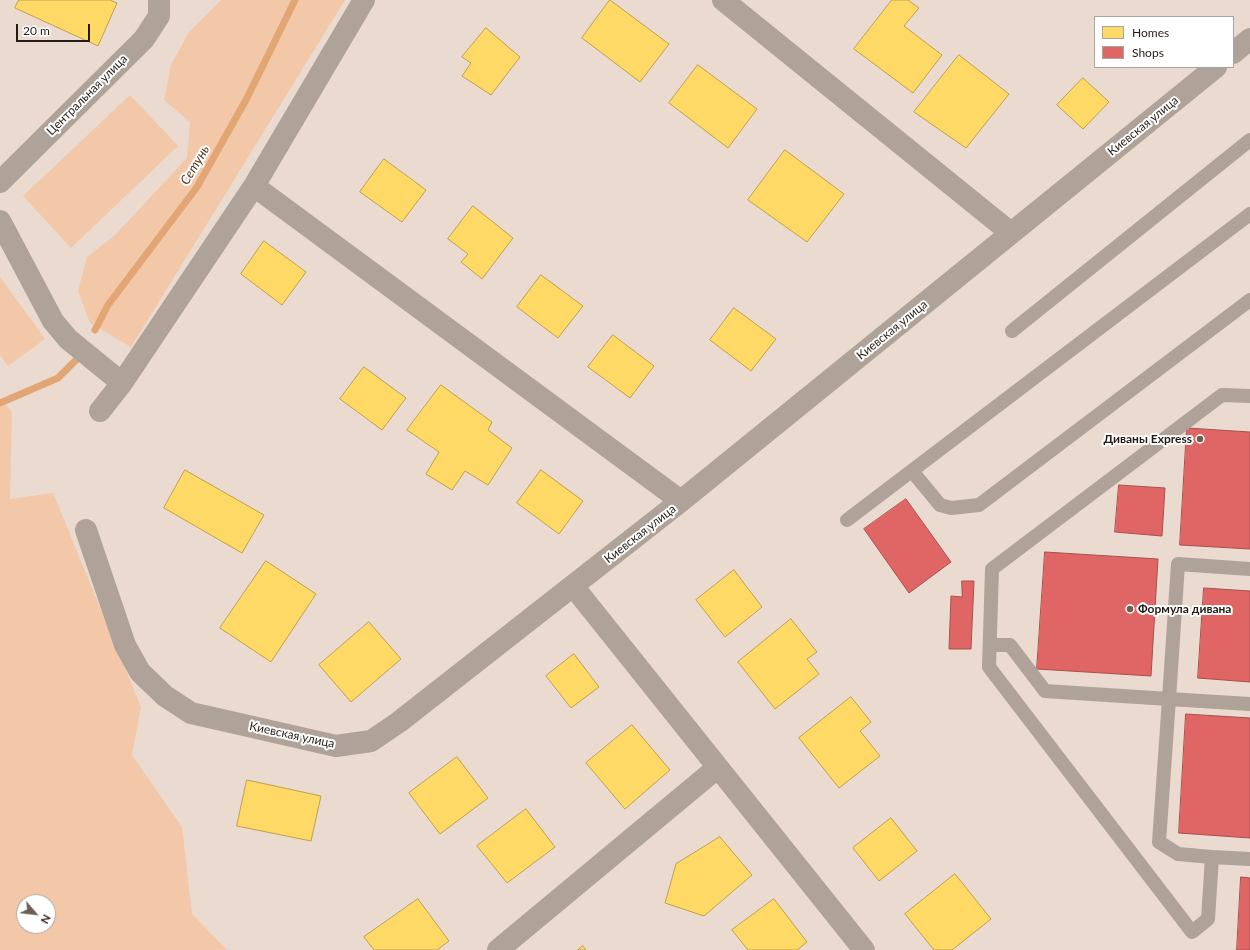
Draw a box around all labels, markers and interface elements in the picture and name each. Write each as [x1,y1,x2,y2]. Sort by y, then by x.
scale bar [18,16,92,42]
legend [1094,16,1234,68]
text: 20 m [23,23,50,38]
text: Homes [1132,25,1169,40]
text: Shops [1132,45,1164,60]
street label: Центральная улица [44,52,130,138]
street label: Киевская улица [1105,93,1181,159]
water label: Сетунь [177,142,213,188]
street label: Киевская улица [854,297,930,363]
place label: Диваны Express [1103,432,1192,446]
marker: Диваны Express [1195,434,1205,444]
street label: Киевская улица [601,502,679,566]
place label: Формула дивана [1138,602,1231,616]
marker: Формула дивана [1125,604,1135,614]
street label: Киевская улица [248,719,336,751]
north arrow [16,894,56,934]
text: N [38,913,54,926]

